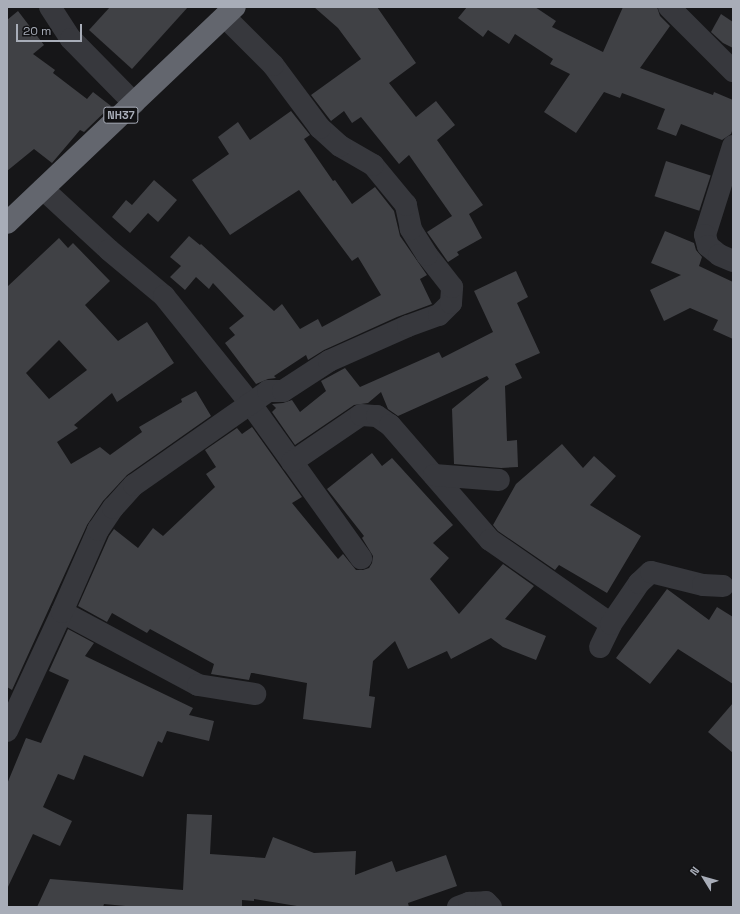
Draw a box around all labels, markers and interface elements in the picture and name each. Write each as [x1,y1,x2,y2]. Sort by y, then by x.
scale bar [18,16,84,42]
text: 20 m [23,23,51,39]
road number: NH37 [103,106,139,124]
north arrow [684,858,724,898]
text: N [687,864,702,878]

